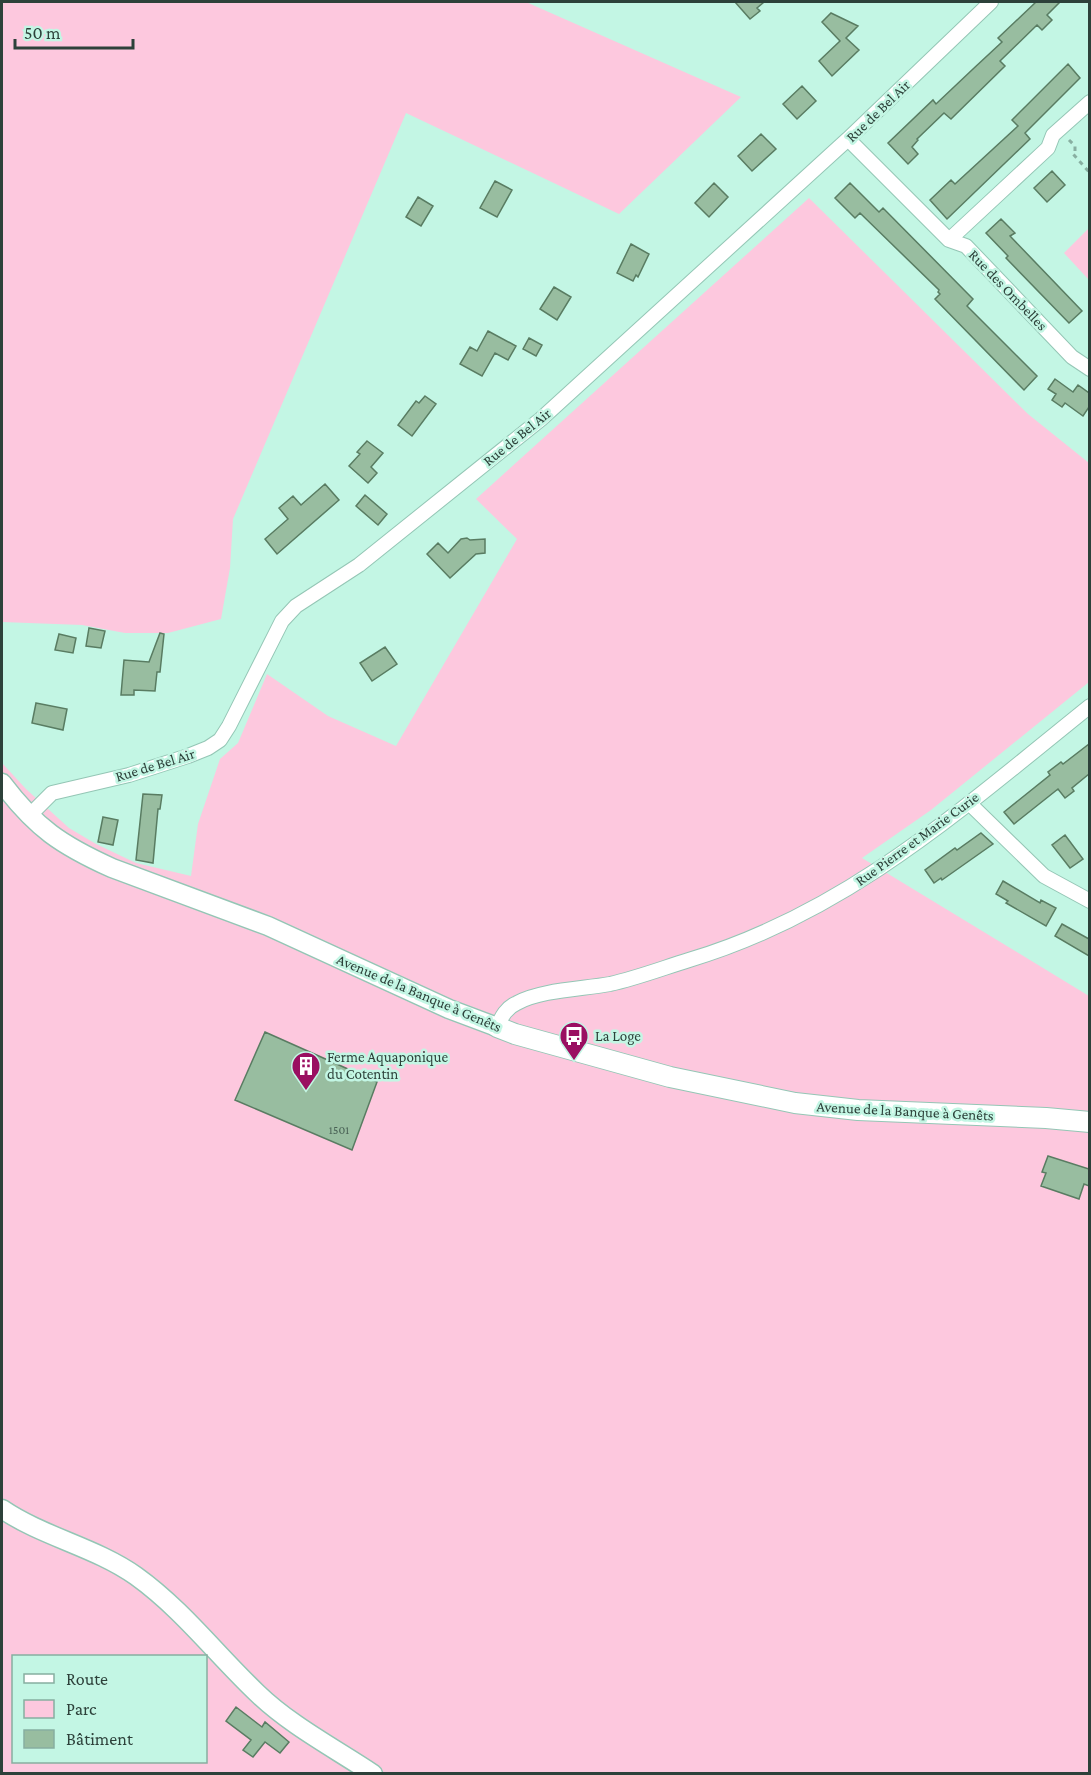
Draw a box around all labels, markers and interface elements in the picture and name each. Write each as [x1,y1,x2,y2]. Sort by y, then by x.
scale bar [15,12,134,50]
text: 50 m [24,23,61,43]
street label: Rue de Bel Air [843,76,914,145]
street label: Rue des Ombelles [966,247,1050,334]
street label: Rue de Bel Air [480,405,554,469]
street label: Rue de Bel Air [113,745,197,785]
street label: Rue Pierre et Marie Curie [852,789,982,889]
street label: Avenue de la Banque à Genêts [334,951,504,1036]
bus stop icon: La Loge [558,1020,590,1062]
place label: La Loge [595,1028,641,1045]
place label: Ferme Aquaponique du Cotentin [327,1049,448,1082]
building icon: Ferme Aquaponique du Cotentin [290,1050,322,1092]
street label: Avenue de la Banque à Genêts [816,1098,994,1125]
house number: 1501 [329,1123,349,1137]
legend [12,1655,207,1763]
text: Route [66,1669,108,1689]
text: Parc [66,1699,97,1719]
text: Bâtiment [66,1729,134,1749]

